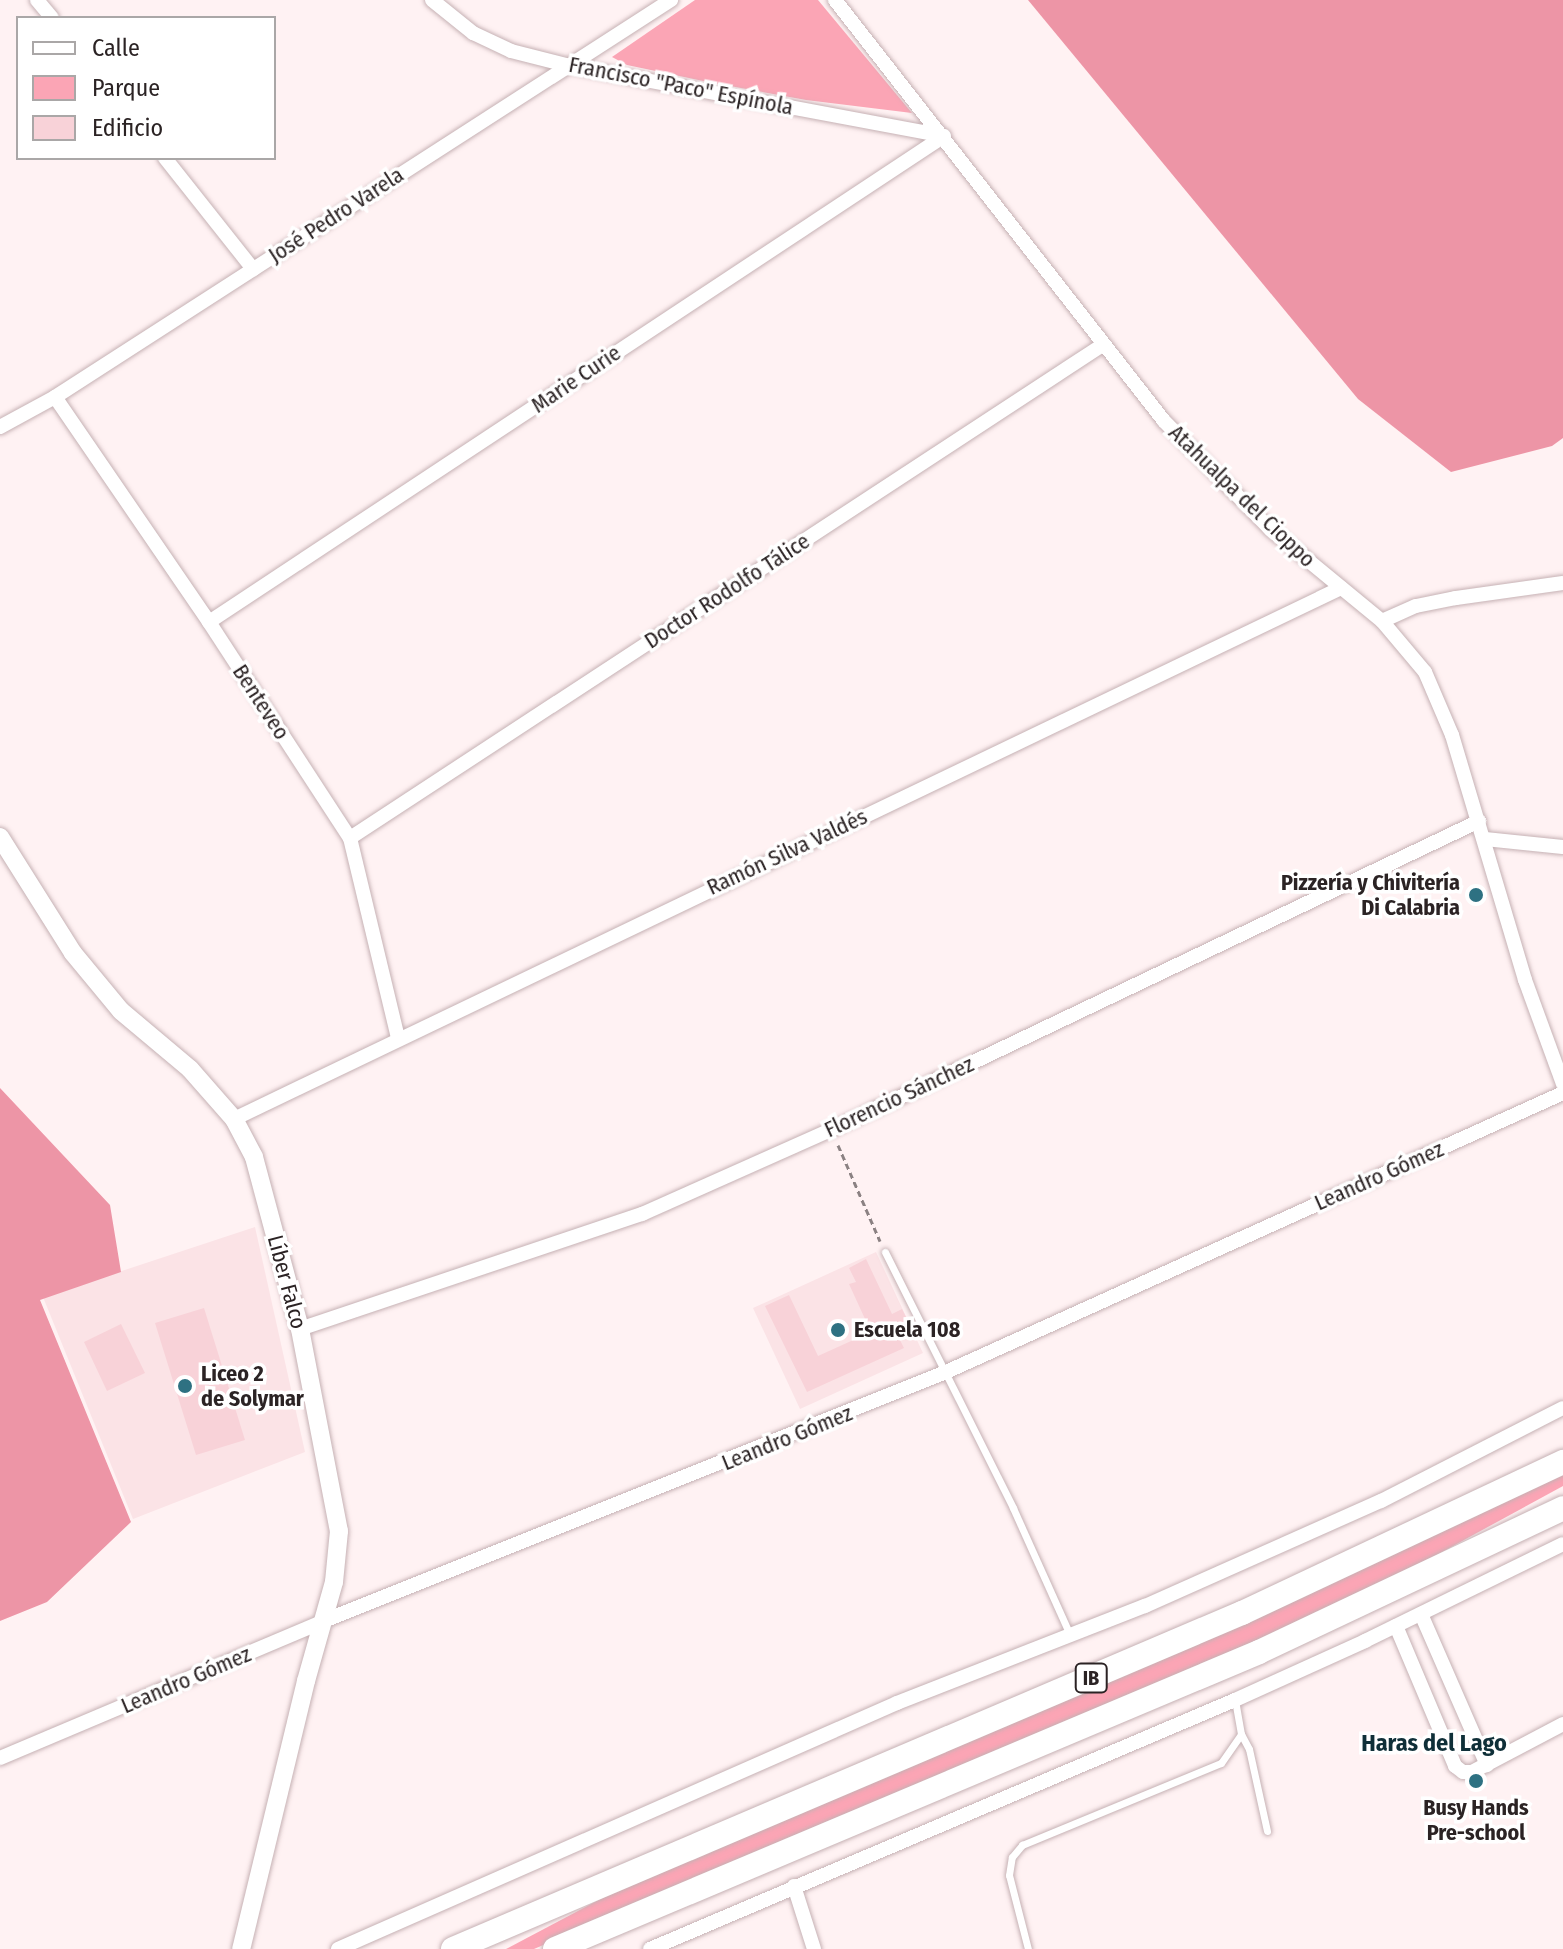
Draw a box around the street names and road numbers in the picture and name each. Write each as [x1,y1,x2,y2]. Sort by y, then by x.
street label: Francisco "Paco" Espínola [567,51,795,121]
street label: José Pedro Varela [263,161,409,269]
street label: Marie Curie [526,340,626,418]
street label: Atahualpa del Cioppo [1163,419,1321,573]
street label: Doctor Rodolfo Tálice [639,528,815,654]
street label: Benteveo [227,659,295,745]
street label: Ramón Silva Valdés [703,803,871,901]
street label: Florencio Sánchez [820,1051,978,1143]
street label: Leandro Gómez [1310,1136,1448,1216]
street label: Líber Falco [262,1232,312,1332]
street label: Leandro Gómez [718,1400,856,1476]
street label: Leandro Gómez [117,1641,255,1719]
road number: IB [1073,1662,1109,1694]

